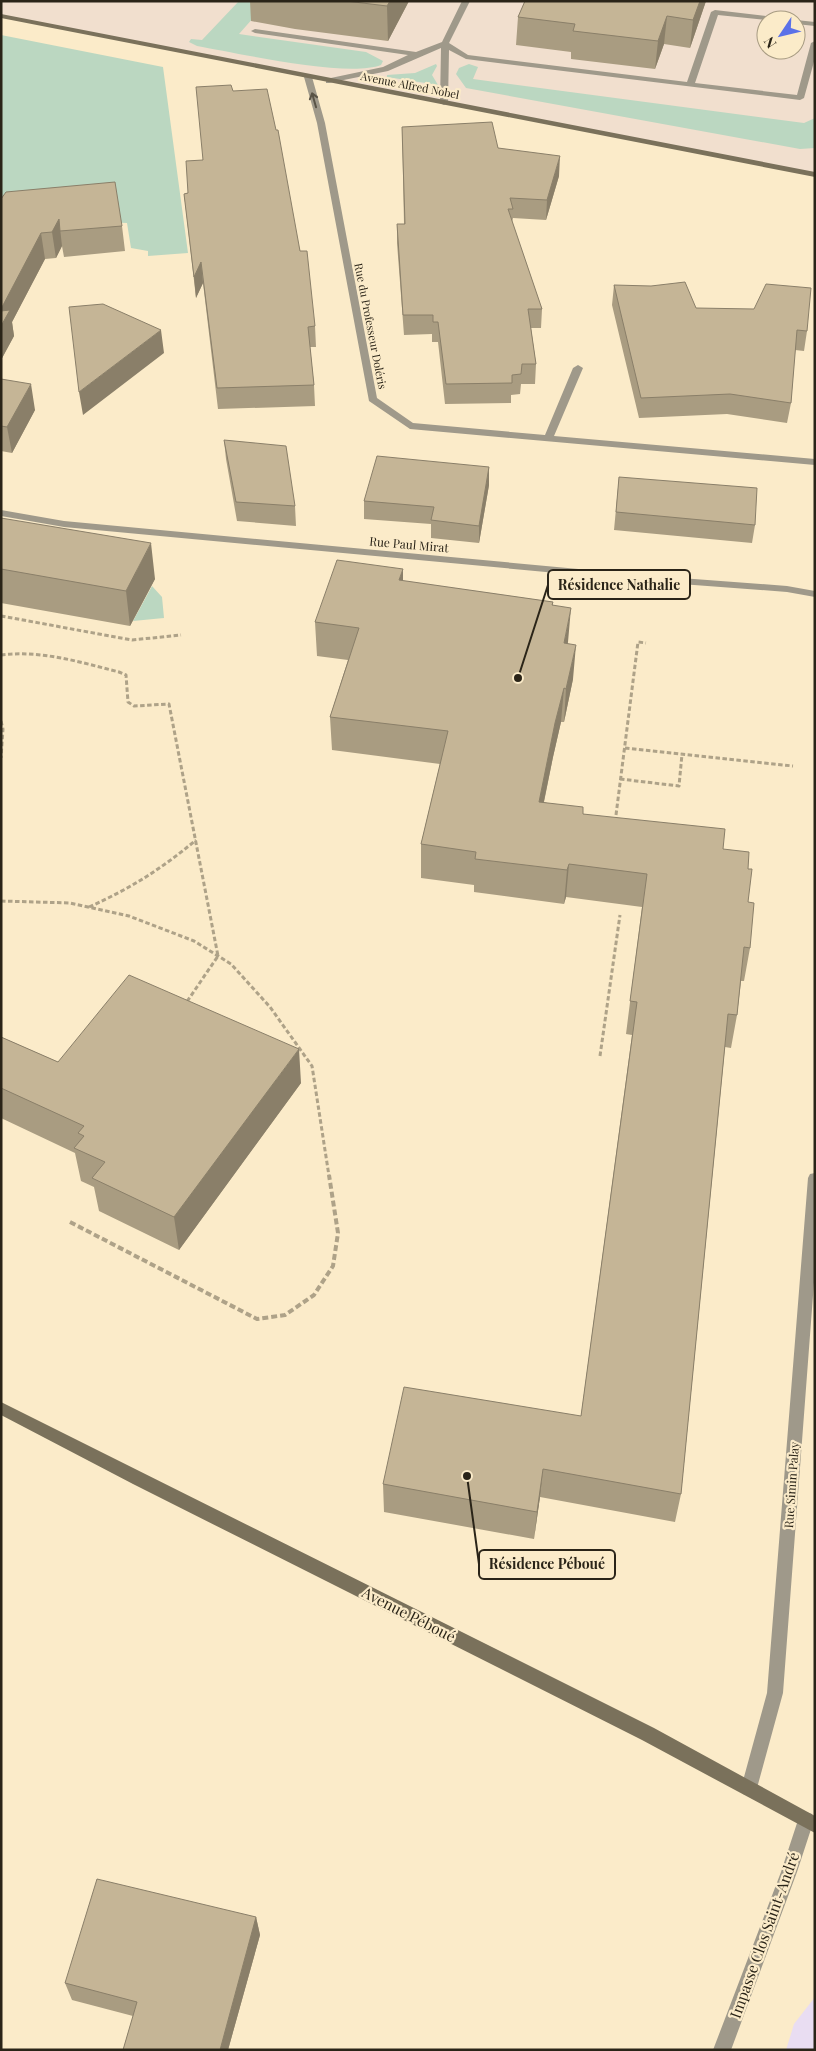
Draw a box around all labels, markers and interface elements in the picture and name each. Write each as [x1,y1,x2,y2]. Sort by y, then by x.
north arrow [756,10,806,60]
text: N [759,33,781,52]
street label: Avenue Alfred Nobel [358,68,461,102]
one-way arrow [309,92,318,108]
street label: Rue du Professeur Doléris [351,262,391,390]
street label: Rue Paul Mirat [369,533,450,556]
callout: Résidence Nathalie [548,570,690,599]
text: Résidence Nathalie [558,575,680,594]
street label: Rue Simin Palay [780,1441,802,1529]
callout: Résidence Péboué [479,1550,615,1579]
text: Résidence Péboué [489,1554,605,1573]
street label: Avenue Péboué [358,1581,459,1646]
street label: Impasse Clos Saint-André [725,1849,803,2021]

